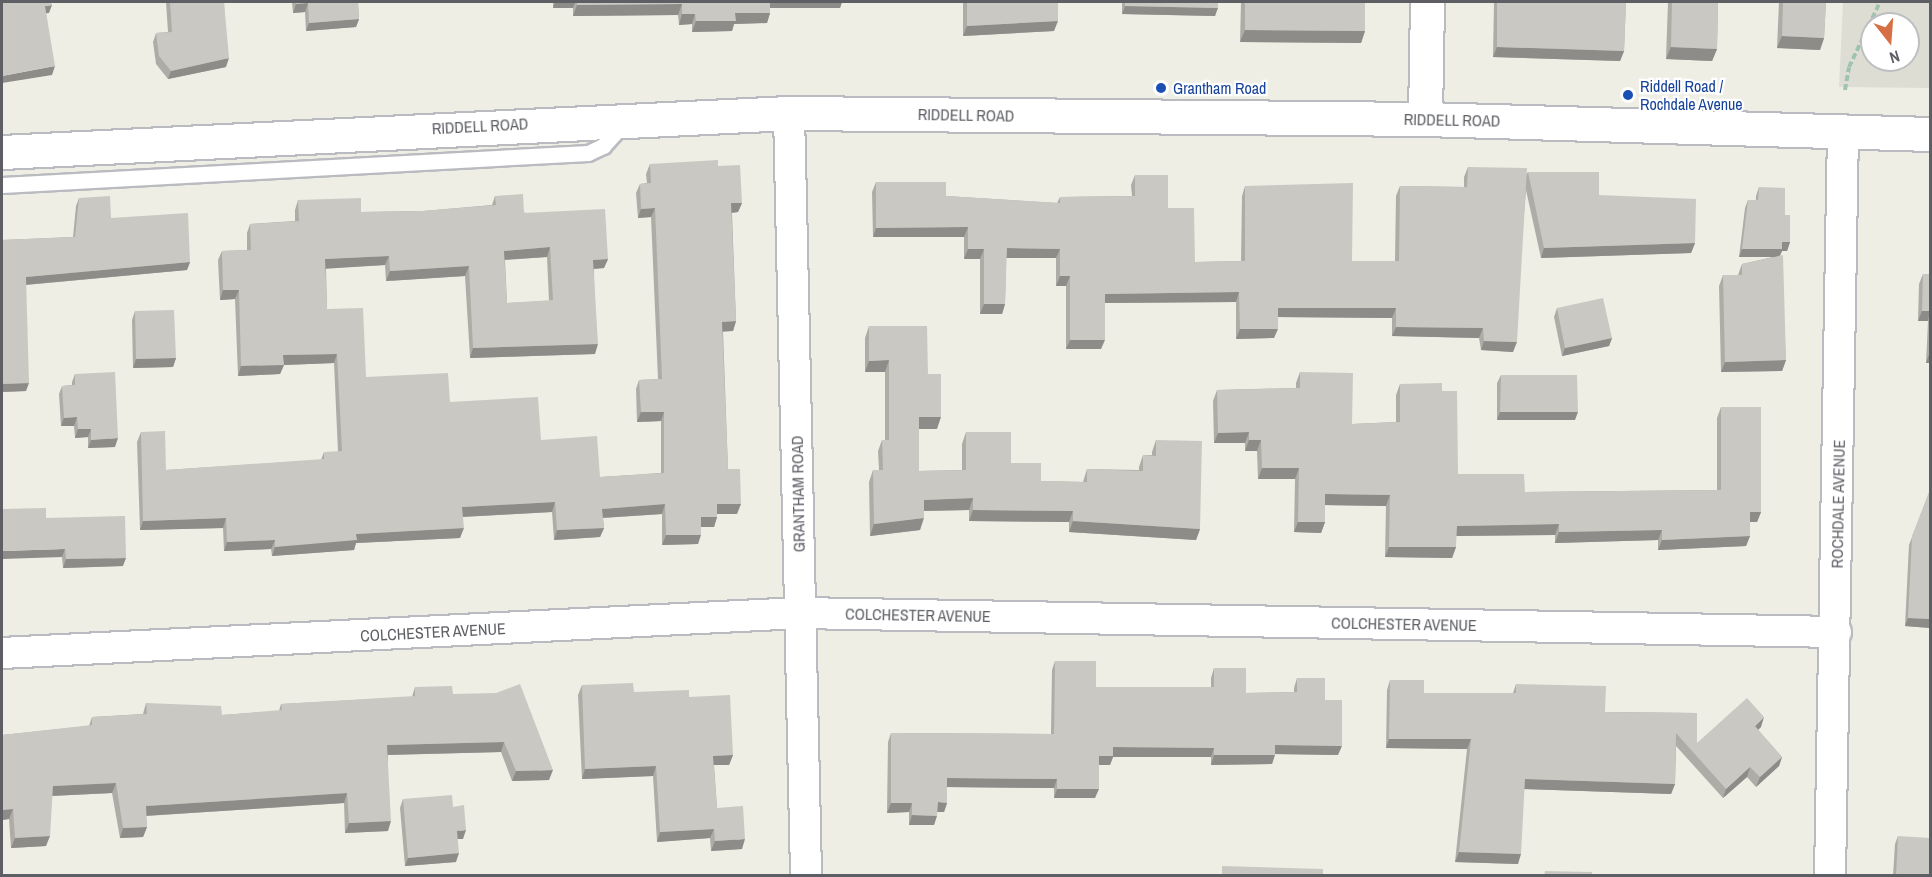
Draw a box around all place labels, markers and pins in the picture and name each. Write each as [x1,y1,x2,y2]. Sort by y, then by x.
place label: Riddell Road / Rochdale Avenue [1640,76,1743,114]
place label: Grantham Road [1173,78,1266,98]
marker: Grantham Road [1154,81,1168,95]
marker: Riddell Road / Rochdale Avenue [1621,88,1635,102]

